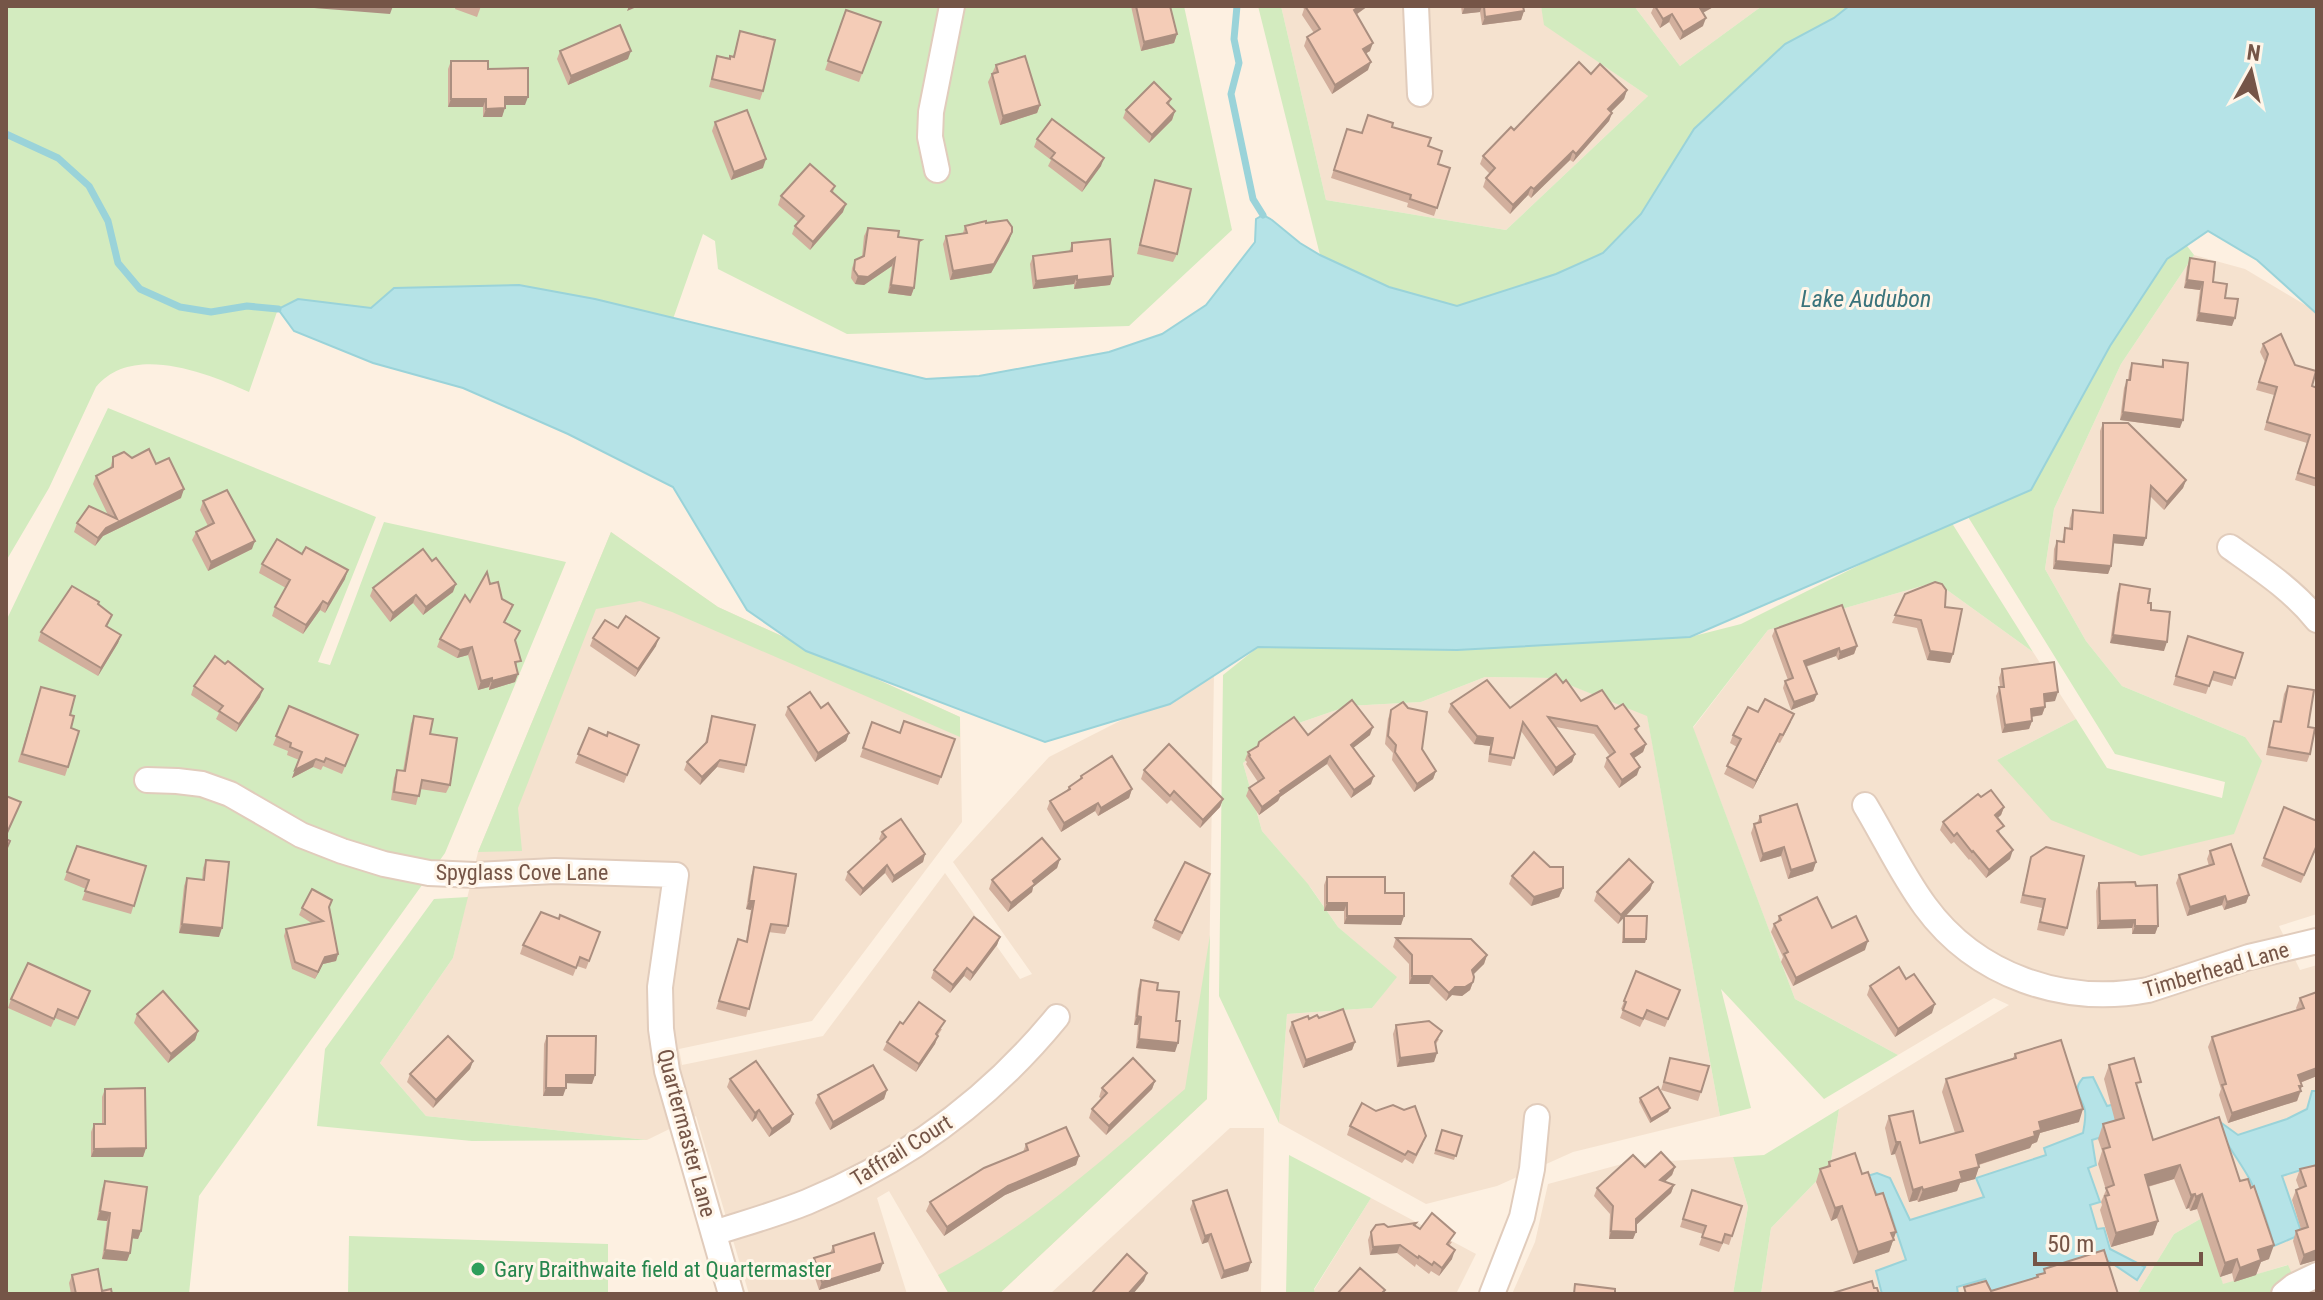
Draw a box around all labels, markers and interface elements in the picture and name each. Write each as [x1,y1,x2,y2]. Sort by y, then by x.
north arrow [2211,32,2291,112]
text: N [2245,39,2262,66]
water label: Lake Audubon [1801,285,1931,313]
street label: Spyglass Cove Lane [436,860,608,885]
street label: Timberhead Lane [2140,937,2292,1002]
street label: Quartermaster Lane [652,1046,721,1220]
street label: Taffrail Court [846,1109,956,1191]
scale bar [2035,1216,2201,1266]
text: 50 m [2047,1230,2094,1258]
place label: Gary Braithwaite field at Quartermaster [494,1257,832,1282]
marker: Gary Braithwaite field at Quartermaster [469,1260,487,1278]

